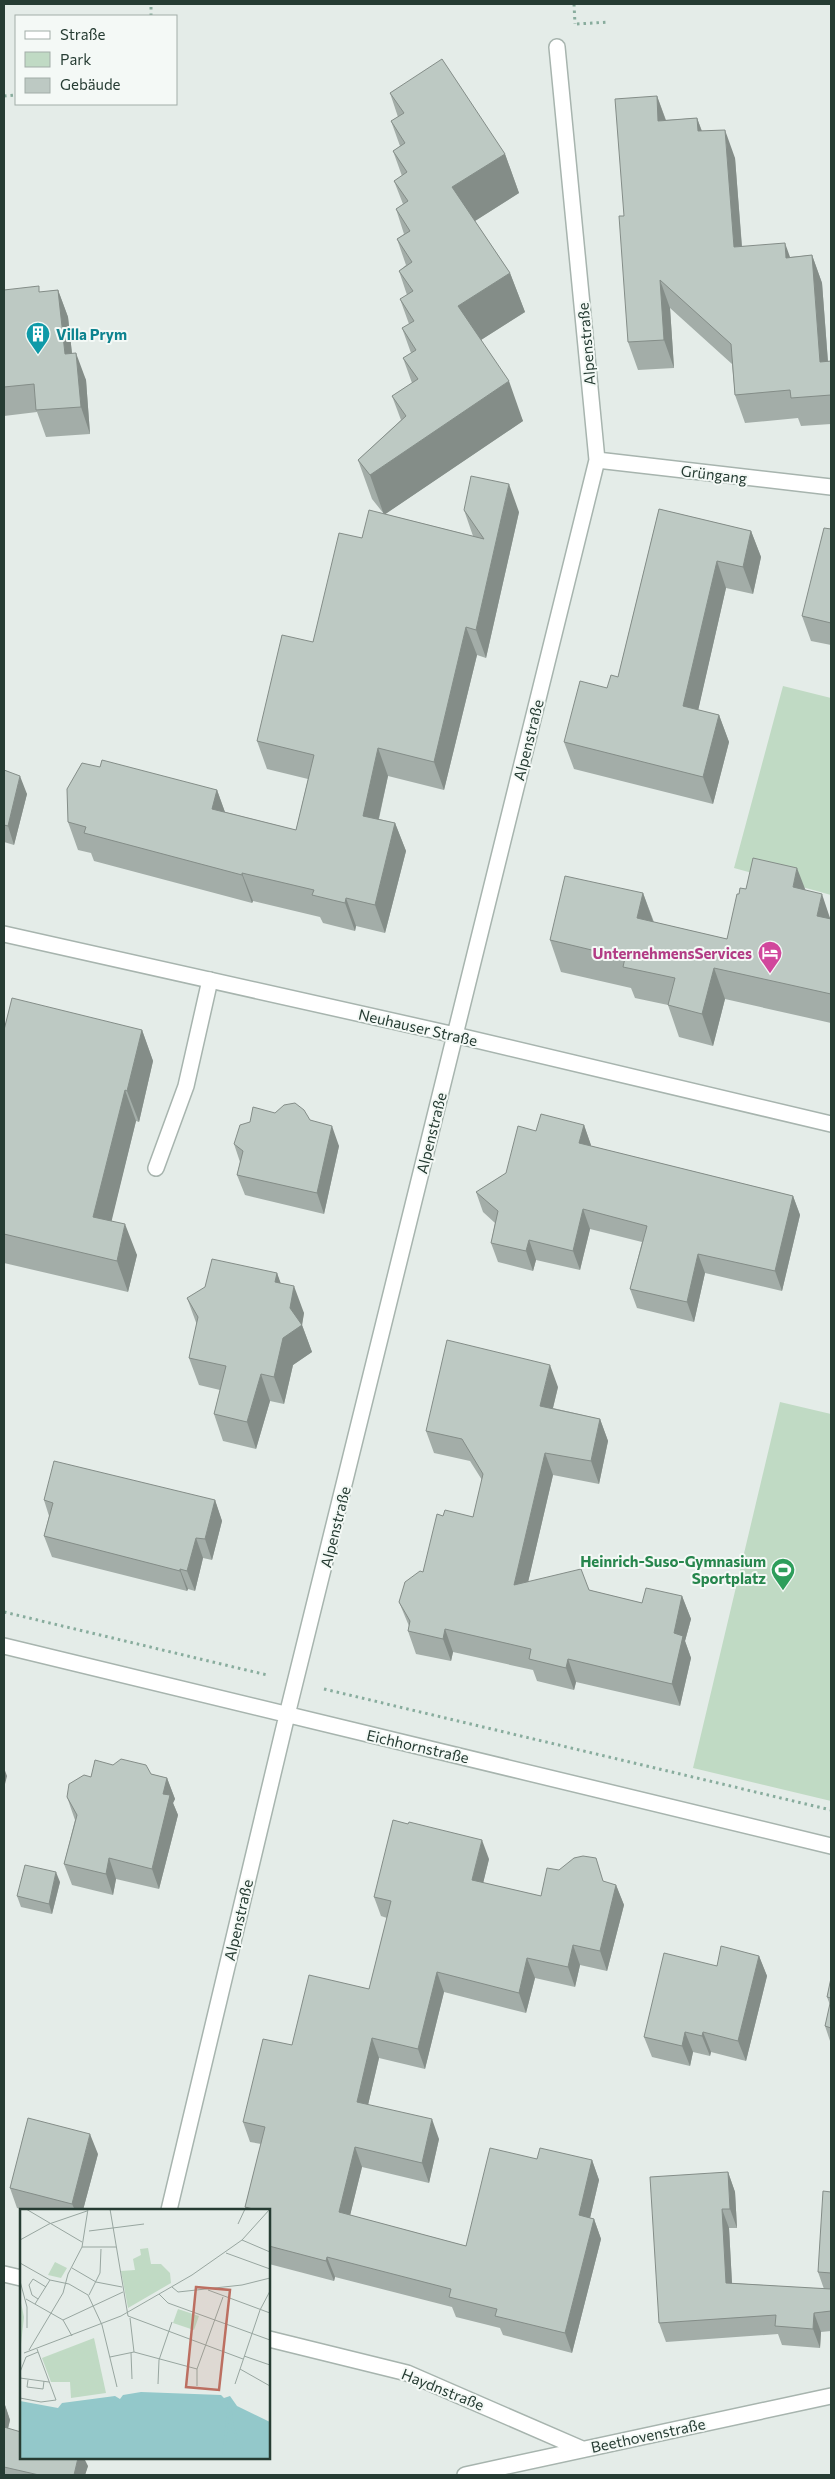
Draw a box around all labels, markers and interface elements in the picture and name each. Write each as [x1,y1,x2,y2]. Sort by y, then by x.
legend [15,15,178,105]
text: Straße [60,25,106,43]
text: Park [60,50,91,68]
text: Gebäude [60,75,121,93]
street label: Alpenstraße [573,302,599,386]
building icon: Villa Prym [25,321,51,355]
place label: Villa Prym [56,325,127,343]
street label: Grüngang [680,461,748,487]
street label: Alpenstraße [509,697,547,783]
hotel icon: UnternehmensServices [757,940,783,974]
place label: UnternehmensServices [593,944,752,962]
street label: Neuhauser Straße [357,1005,479,1049]
street label: Alpenstraße [412,1090,450,1176]
street label: Alpenstraße [316,1484,354,1570]
place label: Heinrich-Suso-Gymnasium Sportplatz [580,1552,766,1587]
sports icon: Heinrich-Suso-Gymnasium Sportplatz [770,1557,796,1591]
street label: Eichhornstraße [365,1725,471,1767]
street label: Alpenstraße [220,1877,256,1963]
inset map [20,2209,270,2459]
street label: Haydnstraße [399,2364,487,2414]
street label: Beethovenstraße [589,2414,707,2456]

